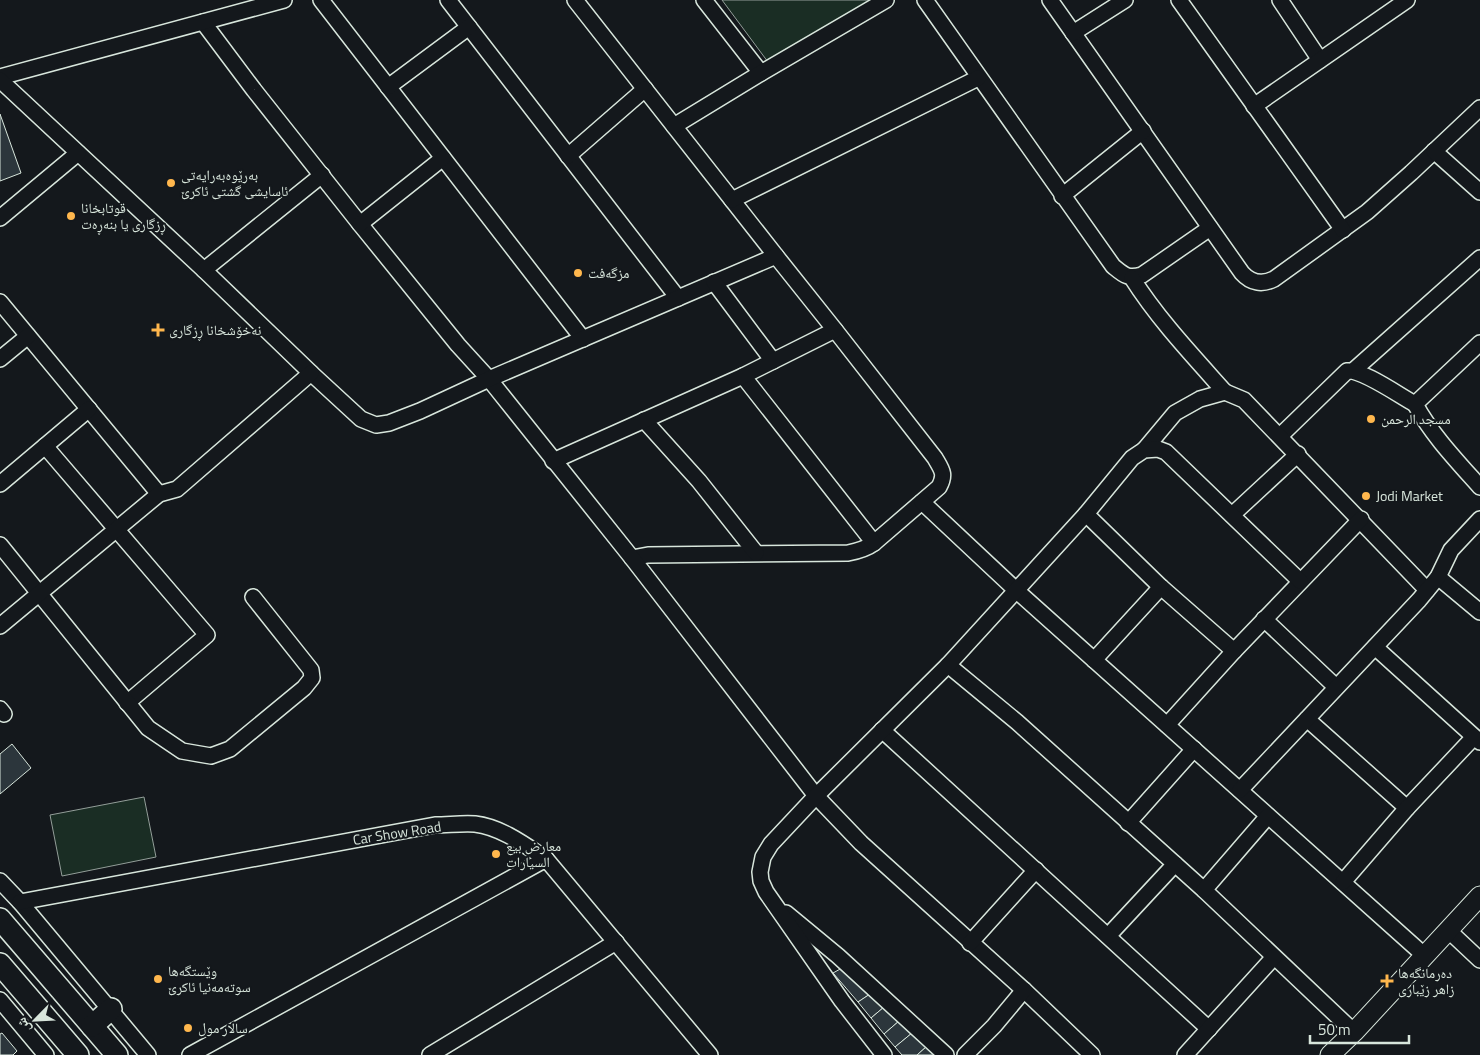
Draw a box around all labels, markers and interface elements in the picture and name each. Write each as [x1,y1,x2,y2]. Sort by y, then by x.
place label: بەرێوەبەرایەتی ئاسایشی گشتی ئاکرێ [181,164,288,201]
marker: بەرێوەبەرایەتی ئاسایشی گشتی ئاکرێ [165,177,177,189]
place label: قوتابخانا ڕزگاری یا بنەڕەت [81,197,166,236]
marker: قوتابخانا ڕزگاری یا بنەڕەت [65,210,77,222]
place label: مزگەفت [588,262,630,283]
marker: مزگەفت [572,267,584,279]
place label: نەخۆشخانا ڕزگاری [169,319,262,342]
marker: نەخۆشخانا ڕزگاری [151,323,165,337]
place label: مسجد الرحمن [1381,408,1451,429]
marker: مسجد الرحمن [1365,413,1377,425]
place label: Jodi Market [1376,485,1443,506]
marker: Jodi Market [1360,490,1372,502]
street label: Car Show Road [351,815,443,850]
place label: معارض بيع السيارات [506,835,561,872]
marker: معارض بيع السيارات [490,848,502,860]
place label: وێستگەها سوتەمەنیا ئاکرێ [168,960,251,997]
place label: دەرمانگەھا زاهر زێباری [1398,962,1454,999]
marker: وێستگەها سوتەمەنیا ئاکرێ [152,973,164,985]
marker: دەرمانگەھا زاهر زێباری [1380,974,1394,988]
north arrow [10,995,60,1045]
scale bar [1310,1012,1409,1044]
text: ش [10,1014,35,1037]
place label: سالار مول [198,1017,248,1038]
text: 50 m [1318,1018,1351,1041]
marker: سالار مول [182,1022,194,1034]

